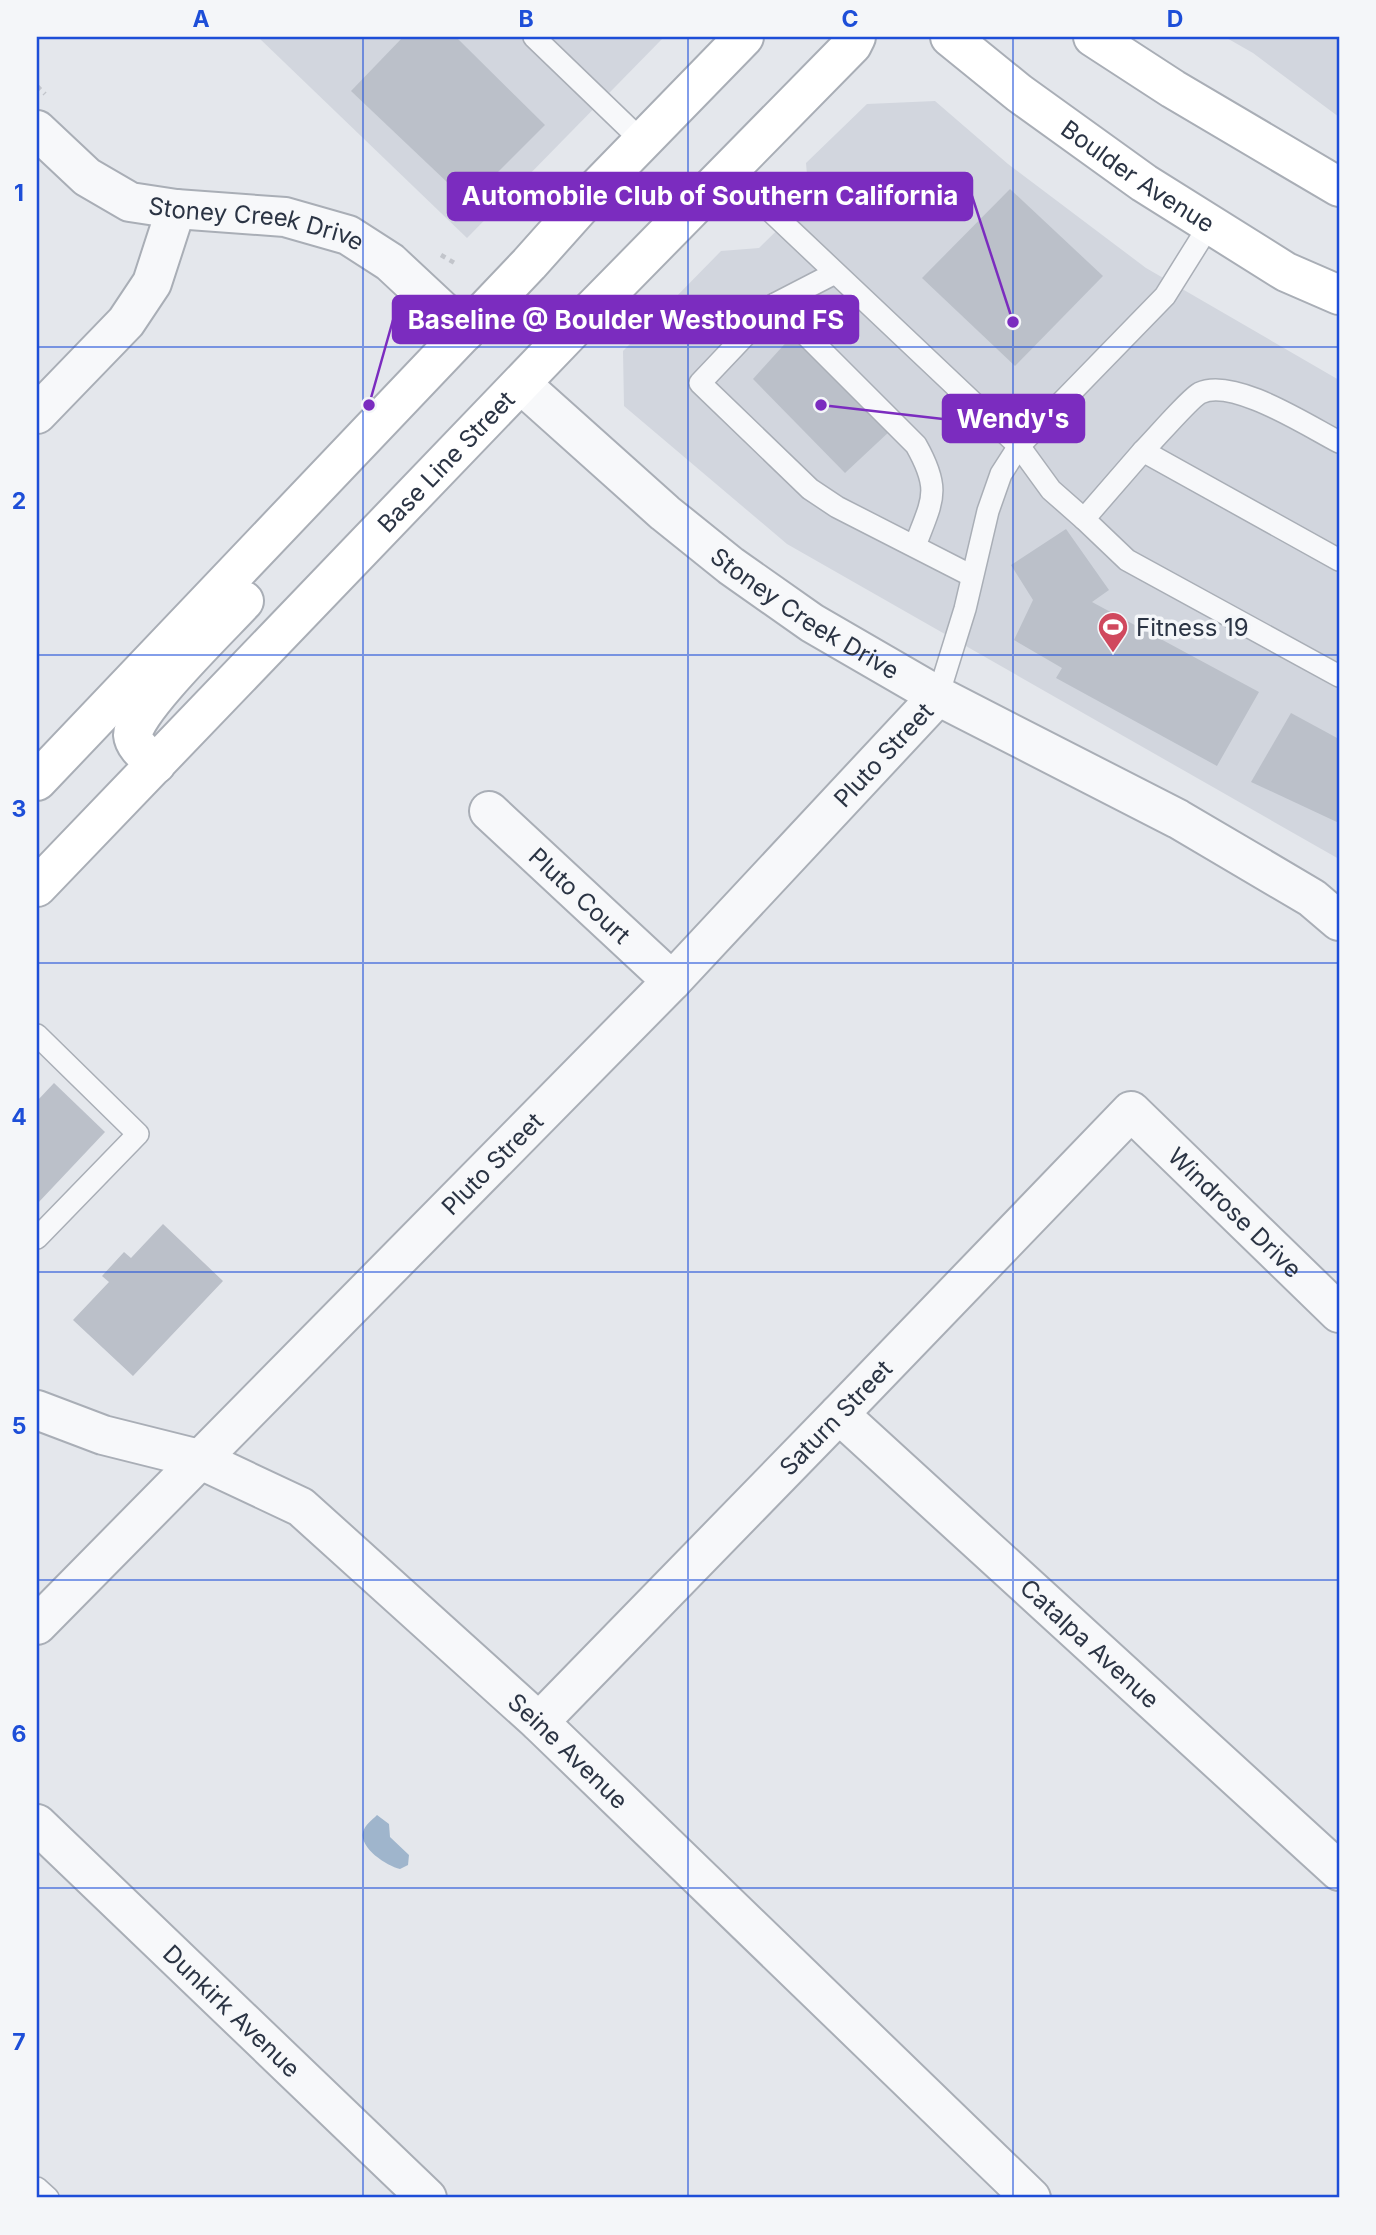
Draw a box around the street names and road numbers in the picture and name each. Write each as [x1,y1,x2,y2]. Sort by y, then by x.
street label: Boulder Avenue [1056,114,1220,238]
street label: Stoney Creek Drive [147,191,370,256]
street label: Base Line Street [371,385,520,538]
street label: Stoney Creek Drive [705,541,905,685]
street label: Pluto Street [828,696,939,813]
street label: Pluto Court [523,841,637,950]
street label: Pluto Street [435,1106,549,1221]
street label: Windrose Drive [1163,1141,1308,1283]
street label: Saturn Street [773,1354,898,1481]
street label: Catalpa Avenue [1015,1573,1165,1714]
street label: Seine Avenue [502,1687,634,1815]
street label: Dunkirk Avenue [157,1939,306,2083]

